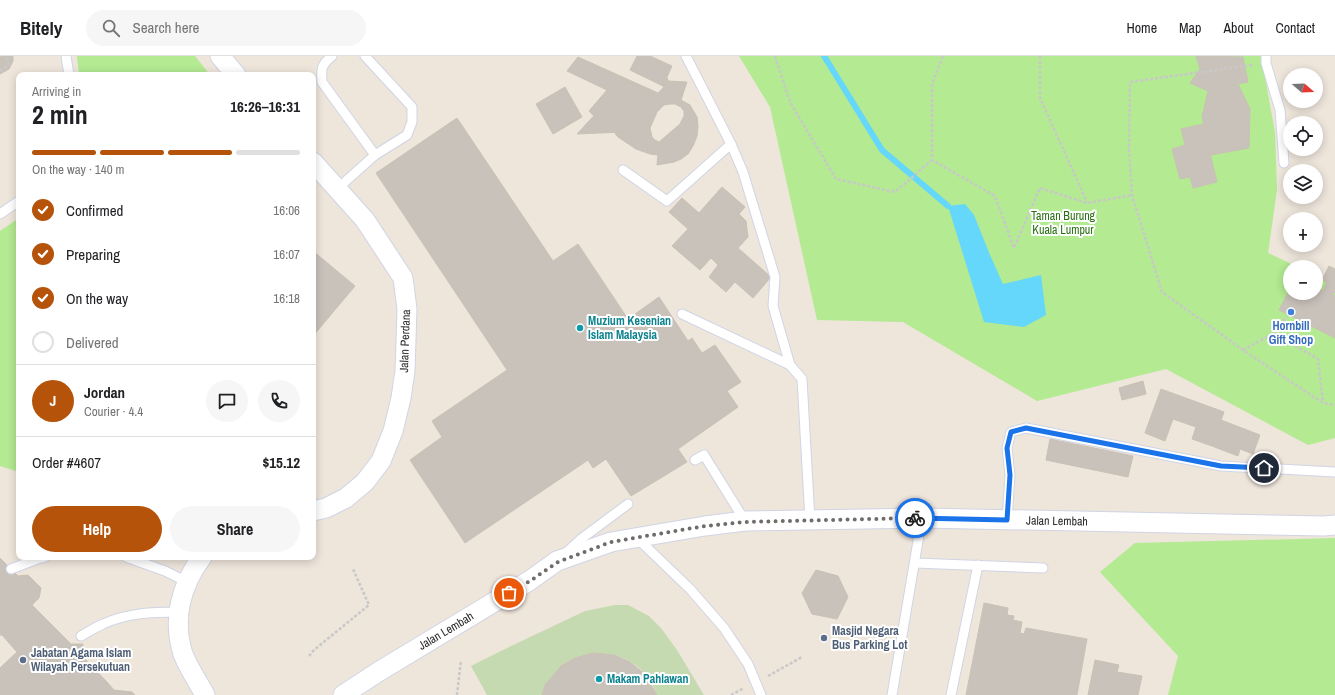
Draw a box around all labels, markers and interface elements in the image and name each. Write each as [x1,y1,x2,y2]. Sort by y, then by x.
search box [86,10,366,46]
text: Bitely [20,15,62,41]
icon: search [100,17,122,39]
text: Search here [132,17,199,38]
text: Home [1126,19,1157,37]
text: Map [1179,19,1201,37]
text: About [1223,19,1253,37]
text: Contact [1275,19,1315,37]
north arrow [1283,68,1323,108]
map controls [1283,68,1323,300]
text: Arriving in [32,83,81,100]
text: 16:26–16:31 [230,96,300,117]
text: 2 min [32,97,88,132]
button: locate [1283,116,1323,156]
text: On the way · 140 m [32,161,124,178]
button: layers [1283,164,1323,204]
icon: check [32,199,54,221]
text: Confirmed [66,200,123,221]
text: 16:06 [273,202,300,219]
park label: Taman Burung Kuala Lumpur [1031,208,1096,238]
button: + [1283,212,1323,252]
icon: check [32,243,54,265]
text: Preparing [66,244,120,265]
text: 16:07 [273,246,300,263]
button: − [1283,260,1323,300]
icon: check [32,287,54,309]
text: On the way [66,288,128,309]
text: 16:18 [273,290,300,307]
marker: Hornbill Gift Shop [1286,307,1296,317]
street label: Jalan Perdana [396,308,414,373]
place label: Muzium Kesenian Islam Malaysia [588,313,671,343]
place label: Hornbill Gift Shop [1269,318,1313,348]
marker: Muzium Kesenian Islam Malaysia [575,323,585,333]
text: Delivered [66,332,119,353]
button: chat [206,380,248,422]
button: phone [258,380,300,422]
text: Jordan [84,382,125,403]
text: J [50,390,56,411]
text: Courier · 4.4 [84,403,143,420]
pin [1247,451,1281,485]
text: Order #4607 [32,452,101,473]
text: $15.12 [262,452,300,473]
icon: home [1253,457,1275,479]
courier [895,498,935,538]
button: Help [32,506,162,552]
button: Share [170,506,300,552]
icon: bike [904,507,926,529]
street label: Jalan Lembah [1026,512,1088,530]
pin [492,576,526,610]
icon: bag [498,582,520,604]
street label: Jalan Lembah [415,608,477,654]
place label: Masjid Negara Bus Parking Lot [832,623,908,653]
marker: Masjid Negara Bus Parking Lot [819,633,829,643]
place label: Jabatan Agama Islam Wilayah Persekutuan [31,645,132,675]
marker: Jabatan Agama Islam Wilayah Persekutuan [18,655,28,665]
place label: Makam Pahlawan [607,671,689,687]
marker: Makam Pahlawan [594,674,604,684]

